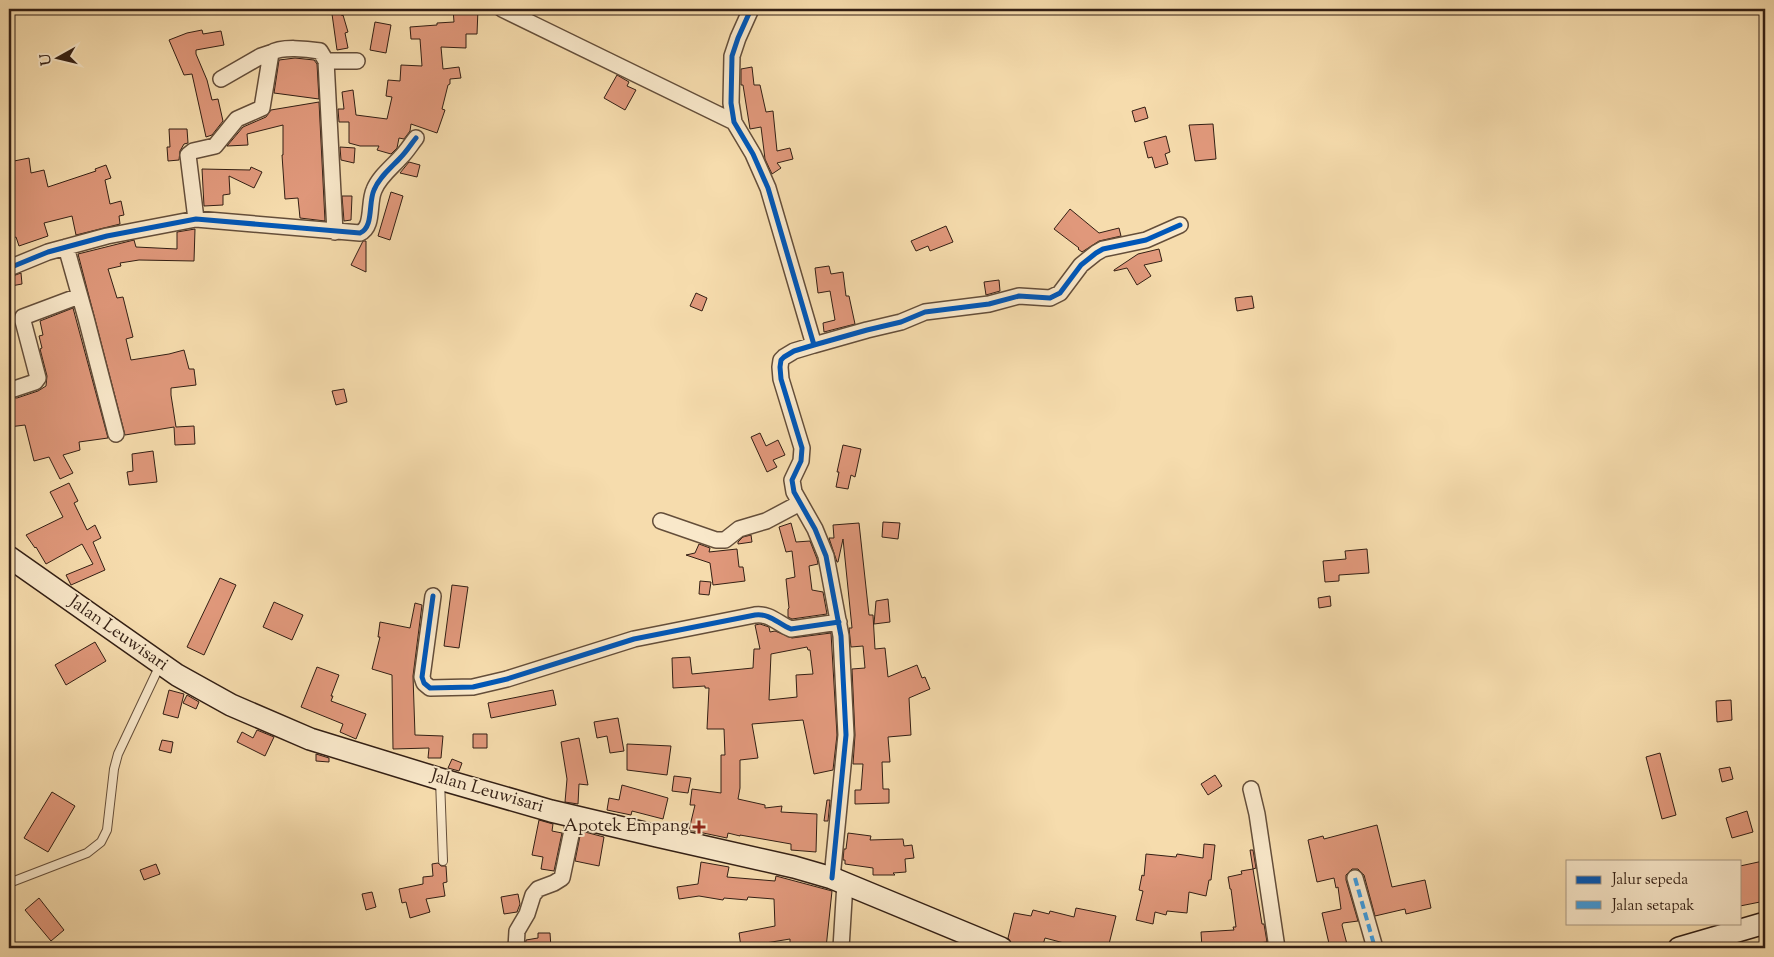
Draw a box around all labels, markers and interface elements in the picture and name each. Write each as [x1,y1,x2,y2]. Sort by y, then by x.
north arrow [32,32,82,82]
text: U [36,52,58,67]
street label: Jalan Leuwisari [62,589,173,678]
street label: Jalan Leuwisari [426,763,547,821]
place label: Apotek Empang [564,814,689,840]
marker: Apotek Empang [693,821,705,833]
legend [1566,860,1742,924]
text: Jalur sepeda [1611,870,1688,891]
text: Jalan setapak [1611,896,1695,917]

